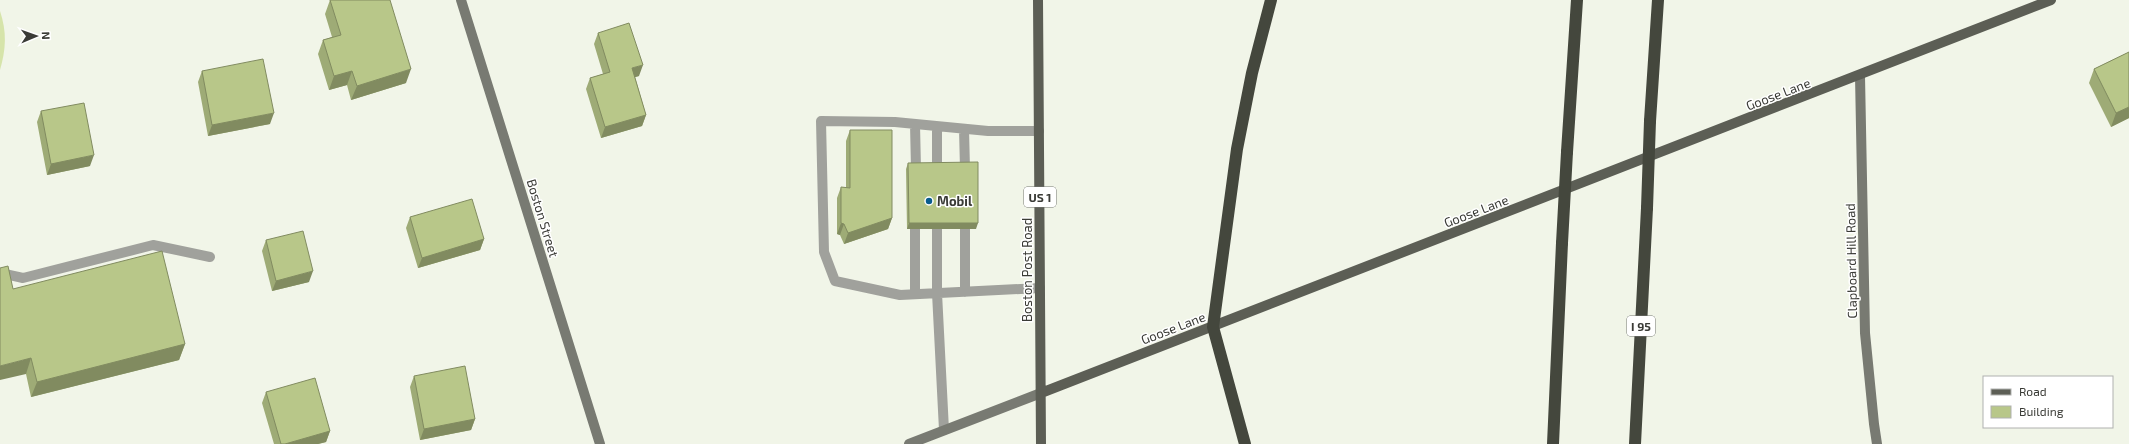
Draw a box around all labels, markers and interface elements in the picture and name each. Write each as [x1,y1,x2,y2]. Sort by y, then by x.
north arrow [16,16,56,56]
text: N [40,31,53,40]
street label: Goose Lane [1743,74,1813,114]
street label: Boston Street [524,177,562,259]
road number: US 1 [1024,187,1056,207]
street label: Goose Lane [1441,191,1511,231]
place label: Mobil [937,193,973,209]
marker: Mobil [924,196,934,206]
street label: Clapboard Hill Road [1842,203,1860,319]
street label: Boston Post Road [1019,218,1035,322]
street label: Goose Lane [1138,308,1208,348]
road number: I 95 [1627,316,1655,336]
legend [1983,376,2113,428]
text: Road [2019,384,2047,398]
text: Building [2019,404,2064,418]

